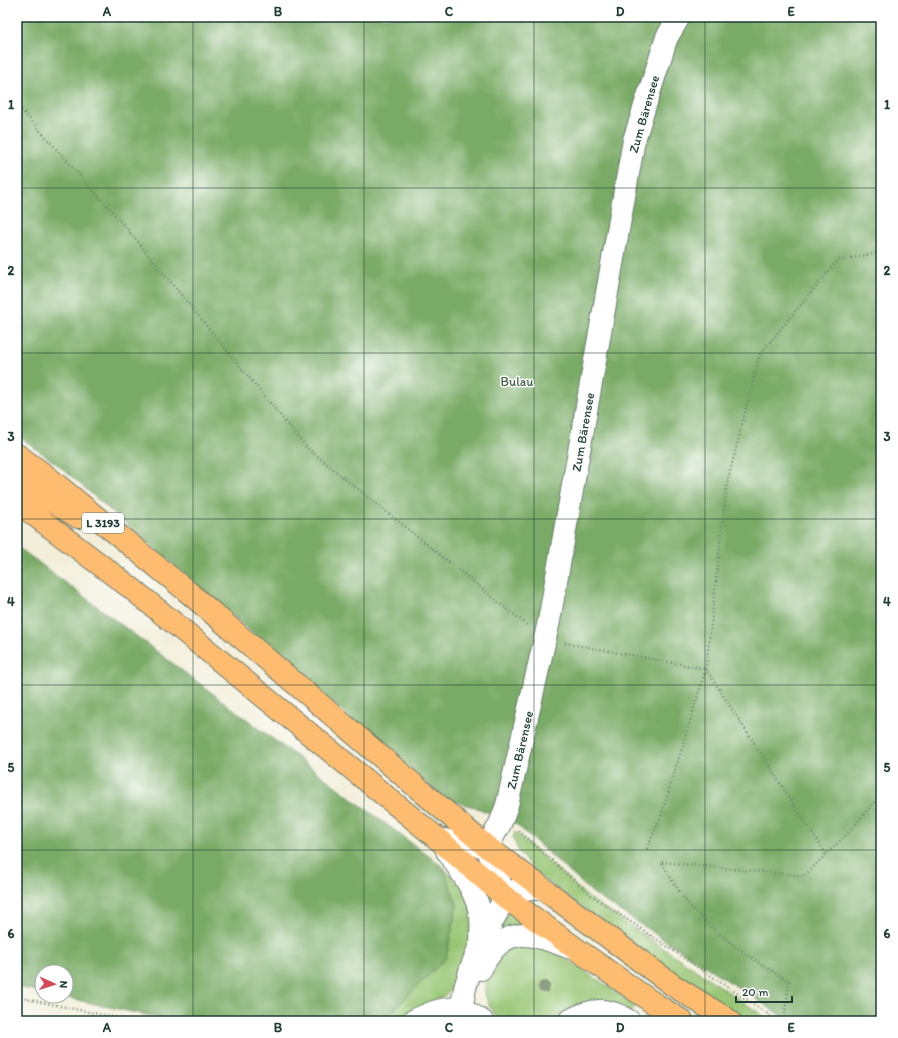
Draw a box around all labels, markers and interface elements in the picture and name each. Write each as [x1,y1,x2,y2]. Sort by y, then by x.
text: A [102,4,112,19]
text: B [274,4,283,19]
text: C [445,4,454,19]
text: D [616,4,625,19]
text: E [787,4,795,19]
street label: Zum Bärensee [626,73,662,155]
text: 1 [8,97,14,112]
text: 1 [884,97,890,112]
text: 2 [8,263,15,278]
text: 2 [884,263,891,278]
park label: Bulau [501,374,533,389]
street label: Zum Bärensee [569,391,597,473]
text: 3 [7,429,15,444]
text: 3 [883,429,891,444]
road number: L 3193 [82,513,124,533]
text: 4 [7,594,15,609]
text: 4 [883,594,891,609]
street label: Zum Bärensee [504,709,536,791]
text: 5 [8,760,15,775]
text: 5 [884,760,891,775]
text: 6 [8,926,15,941]
text: 6 [884,926,891,941]
north arrow [34,964,74,1004]
scale bar [736,978,792,1004]
text: N [57,980,70,989]
text: 20 m [742,985,769,999]
text: A [102,1020,112,1035]
text: B [274,1020,283,1035]
text: C [445,1020,454,1035]
text: D [616,1020,625,1035]
text: E [787,1020,795,1035]

